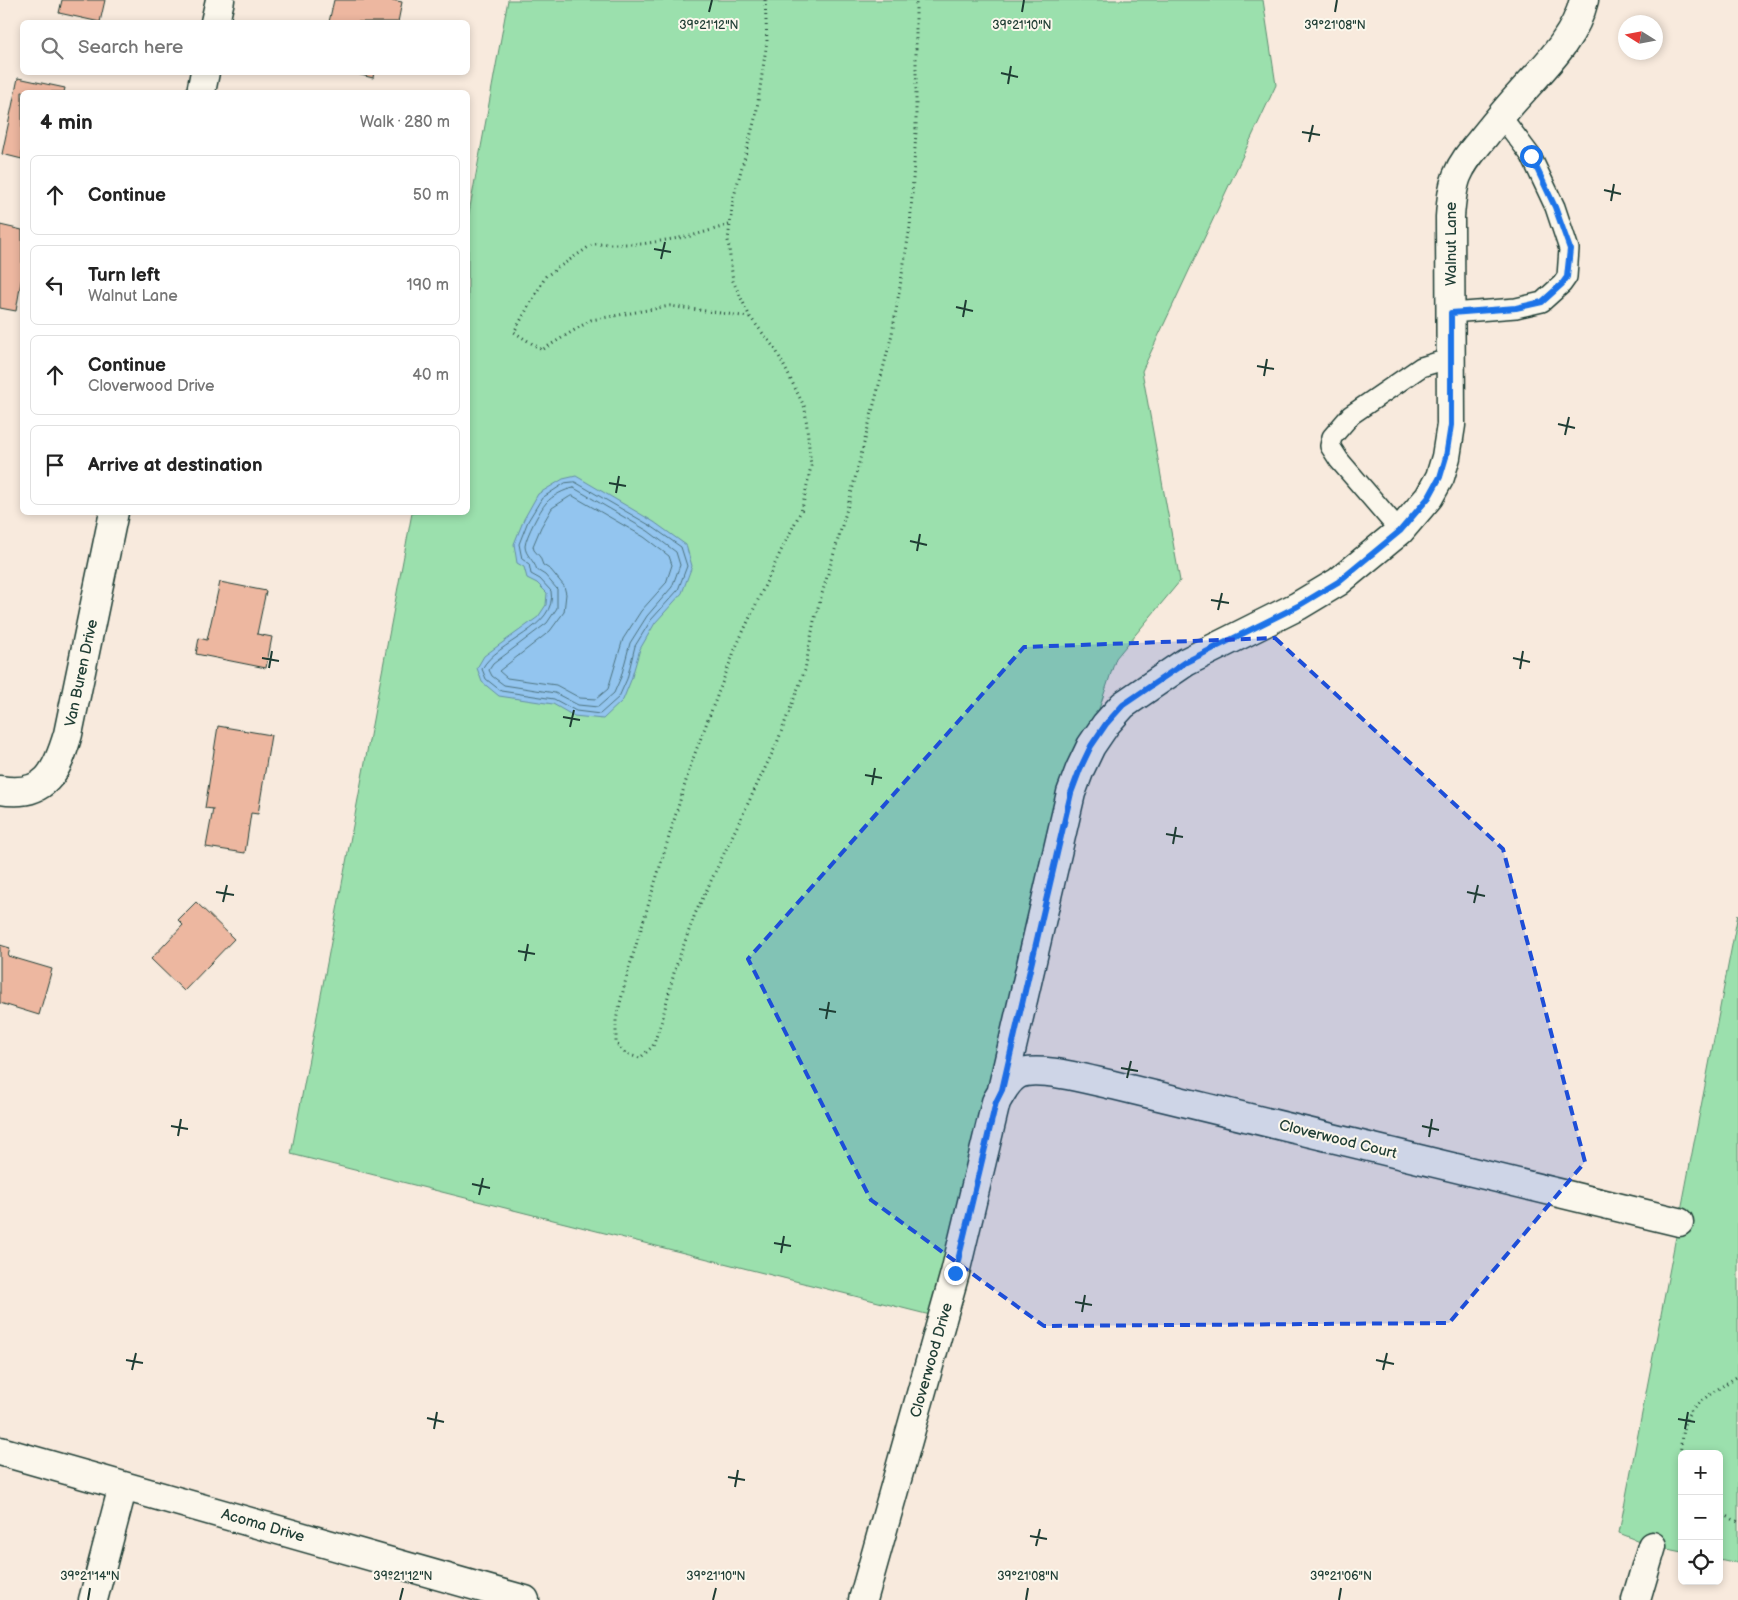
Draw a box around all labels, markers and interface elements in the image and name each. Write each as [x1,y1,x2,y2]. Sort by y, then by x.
north arrow [1618,15,1663,60]
text: 39°21'12"N [679,18,739,33]
text: 39°21'10"N [992,18,1052,33]
text: 39°21'08"N [1304,18,1366,33]
search box [20,20,470,75]
icon: search [38,34,66,62]
text: Search here [78,36,183,59]
text: 4 min [40,110,93,135]
text: Walk · 280 m [360,113,450,132]
route start [1520,145,1543,168]
icon: ahead [41,181,69,209]
text: Continue [88,184,166,207]
text: 50 m [413,186,449,205]
street label: Walnut Lane [1442,202,1461,286]
text: Turn left [88,264,160,287]
icon: left [41,271,69,299]
text: 190 m [407,276,449,295]
text: Walnut Lane [88,287,178,306]
text: Continue [88,354,166,377]
icon: ahead [41,361,69,389]
text: 40 m [412,366,449,385]
text: Cloverwood Drive [88,377,215,396]
icon: arrive [41,451,69,479]
text: Arrive at destination [88,454,263,477]
street label: Van Buren Drive [61,617,102,729]
street label: Cloverwood Court [1277,1116,1399,1163]
route end [944,1262,967,1285]
street label: Cloverwood Drive [906,1300,957,1420]
map controls [1678,1450,1723,1585]
button: + [1678,1450,1723,1495]
button: − [1678,1495,1723,1540]
street label: Acoma Drive [219,1505,307,1546]
button: locate [1678,1540,1723,1585]
text: 39°21'14"N [60,1569,120,1584]
text: 39°21'12"N [373,1569,433,1584]
text: 39°21'10"N [686,1569,746,1584]
text: 39°21'08"N [997,1569,1059,1584]
text: 39°21'06"N [1310,1569,1372,1584]

